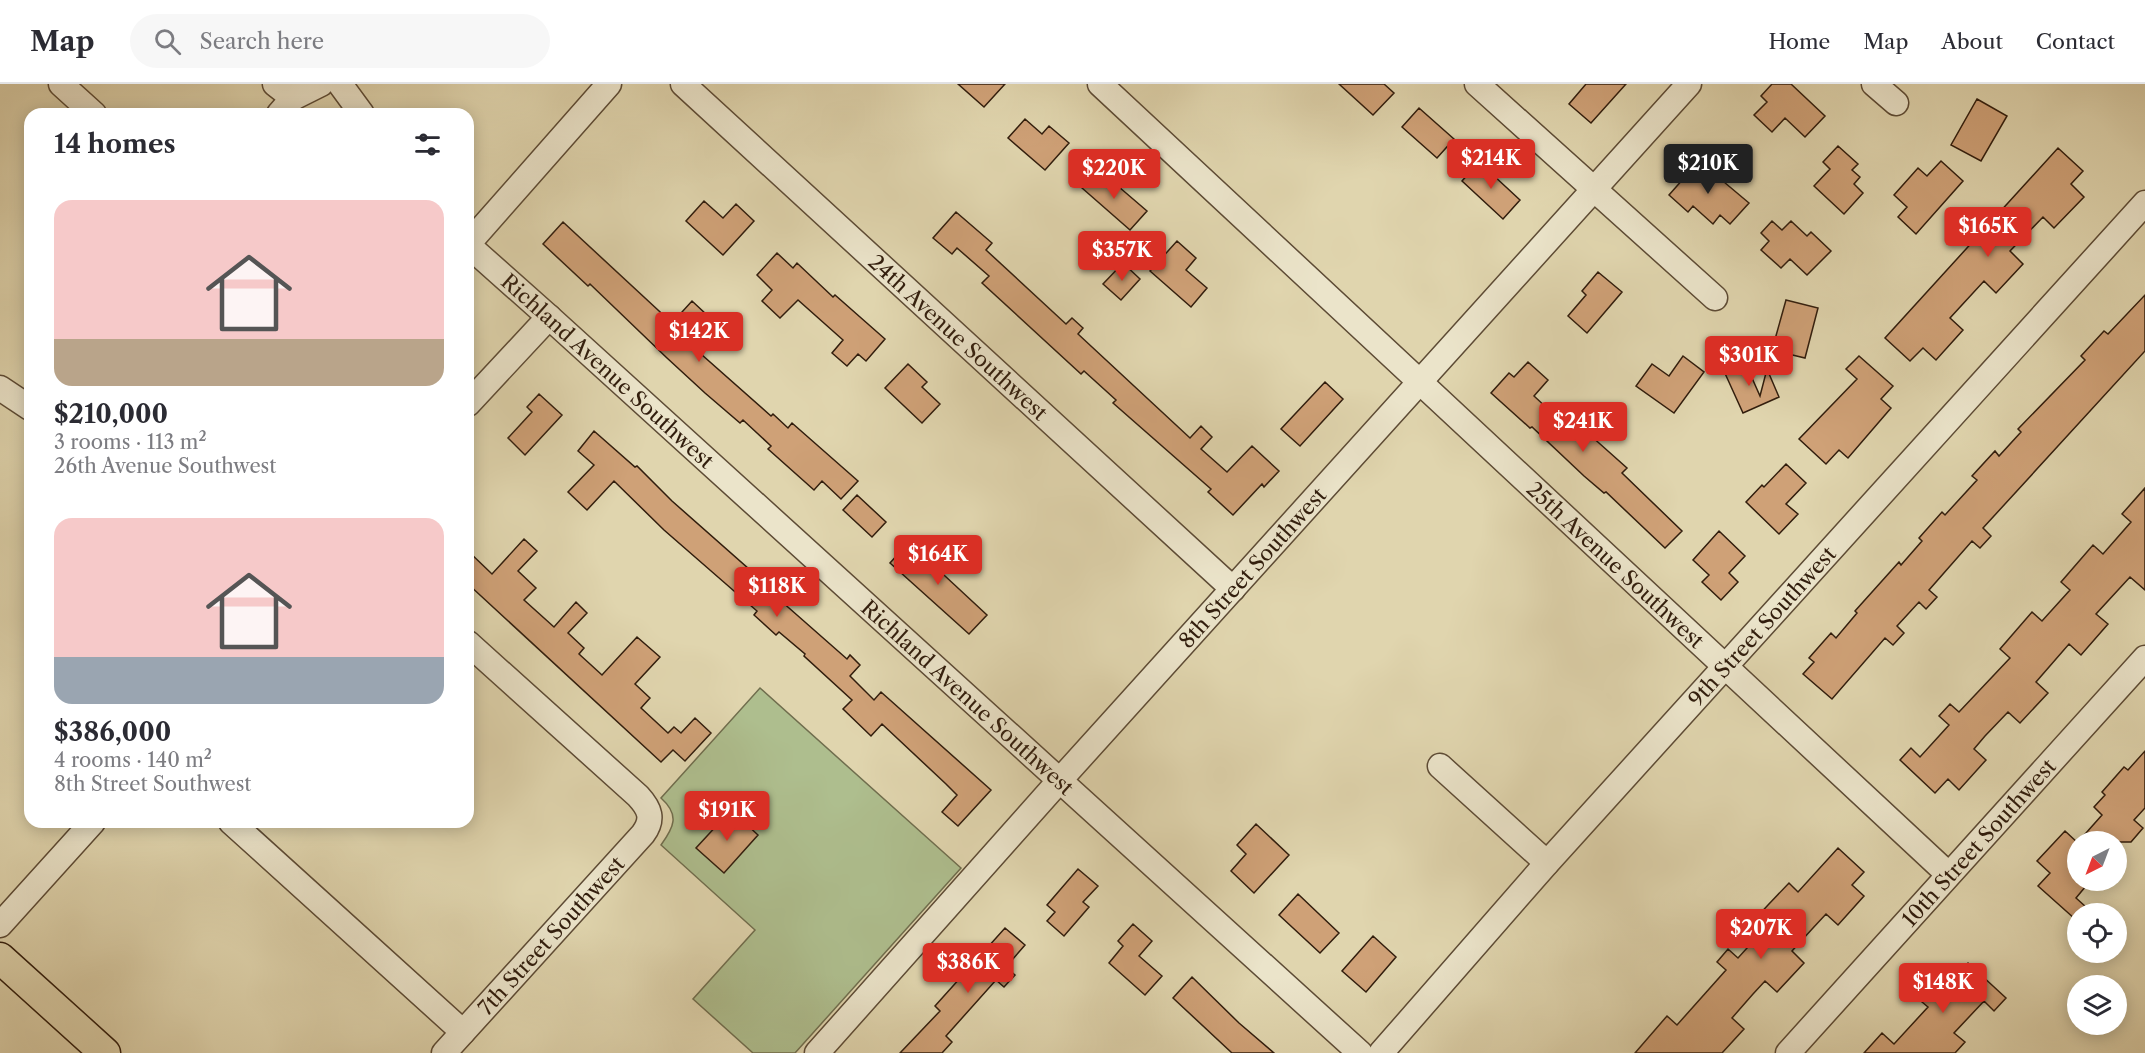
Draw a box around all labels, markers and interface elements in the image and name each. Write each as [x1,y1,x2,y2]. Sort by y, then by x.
search box [130,14,550,68]
text: Map [30,24,94,58]
icon: search [151,25,184,58]
text: Search here [199,28,324,55]
text: Home [1769,29,1830,54]
text: Map [1863,29,1908,54]
text: About [1941,29,2003,54]
text: Contact [2036,29,2115,54]
text: 14 homes [54,128,176,160]
icon: filters [411,128,444,161]
pin: $214K [1449,139,1533,190]
pin: $210K [1666,144,1750,195]
text: $214K [1461,146,1521,170]
pin: $220K [1072,149,1156,200]
text: $210K [1678,151,1738,175]
text: $220K [1082,156,1146,180]
pin: $165K [1946,207,2030,258]
text: $165K [1958,214,2018,238]
pin: $357K [1080,231,1164,282]
text: $357K [1092,238,1152,262]
icon: home [195,239,303,347]
street label: 24th Avenue Southwest [864,249,1053,425]
street label: Richland Avenue Southwest [496,268,720,473]
pin: $142K [657,312,741,363]
text: $142K [669,319,729,343]
pin: $301K [1707,336,1791,387]
text: $301K [1719,343,1779,367]
text: $210,000 [54,398,168,430]
pin: $241K [1541,402,1625,453]
text: $241K [1553,409,1613,433]
text: 3 rooms · 113 m² [54,430,207,454]
text: 26th Avenue Southwest [54,454,276,478]
street label: 25th Avenue Southwest [1522,476,1710,653]
street label: 8th Street Southwest [1173,482,1331,653]
pin: $164K [896,535,980,586]
street label: 9th Street Southwest [1683,540,1841,711]
text: $164K [908,542,968,566]
icon: home [195,557,303,665]
pin: $118K [735,567,819,618]
text: $118K [748,574,806,598]
street label: Richland Avenue Southwest [857,595,1080,800]
text: $386,000 [54,716,171,748]
text: 4 rooms · 140 m² [54,748,212,772]
street label: 10th Street Southwest [1896,753,2061,931]
text: 8th Street Southwest [54,772,251,796]
pin: $191K [685,791,769,842]
text: $191K [698,798,756,822]
north arrow [2067,831,2127,891]
map controls [2067,831,2127,1035]
street label: 7th Street Southwest [473,851,630,1020]
button: locate [2067,903,2127,963]
pin: $207K [1719,909,1803,960]
text: $207K [1730,916,1792,940]
pin: $386K [926,943,1010,994]
text: $386K [937,950,999,974]
pin: $148K [1901,963,1985,1014]
text: $148K [1913,970,1973,994]
button: layers [2067,975,2127,1035]

